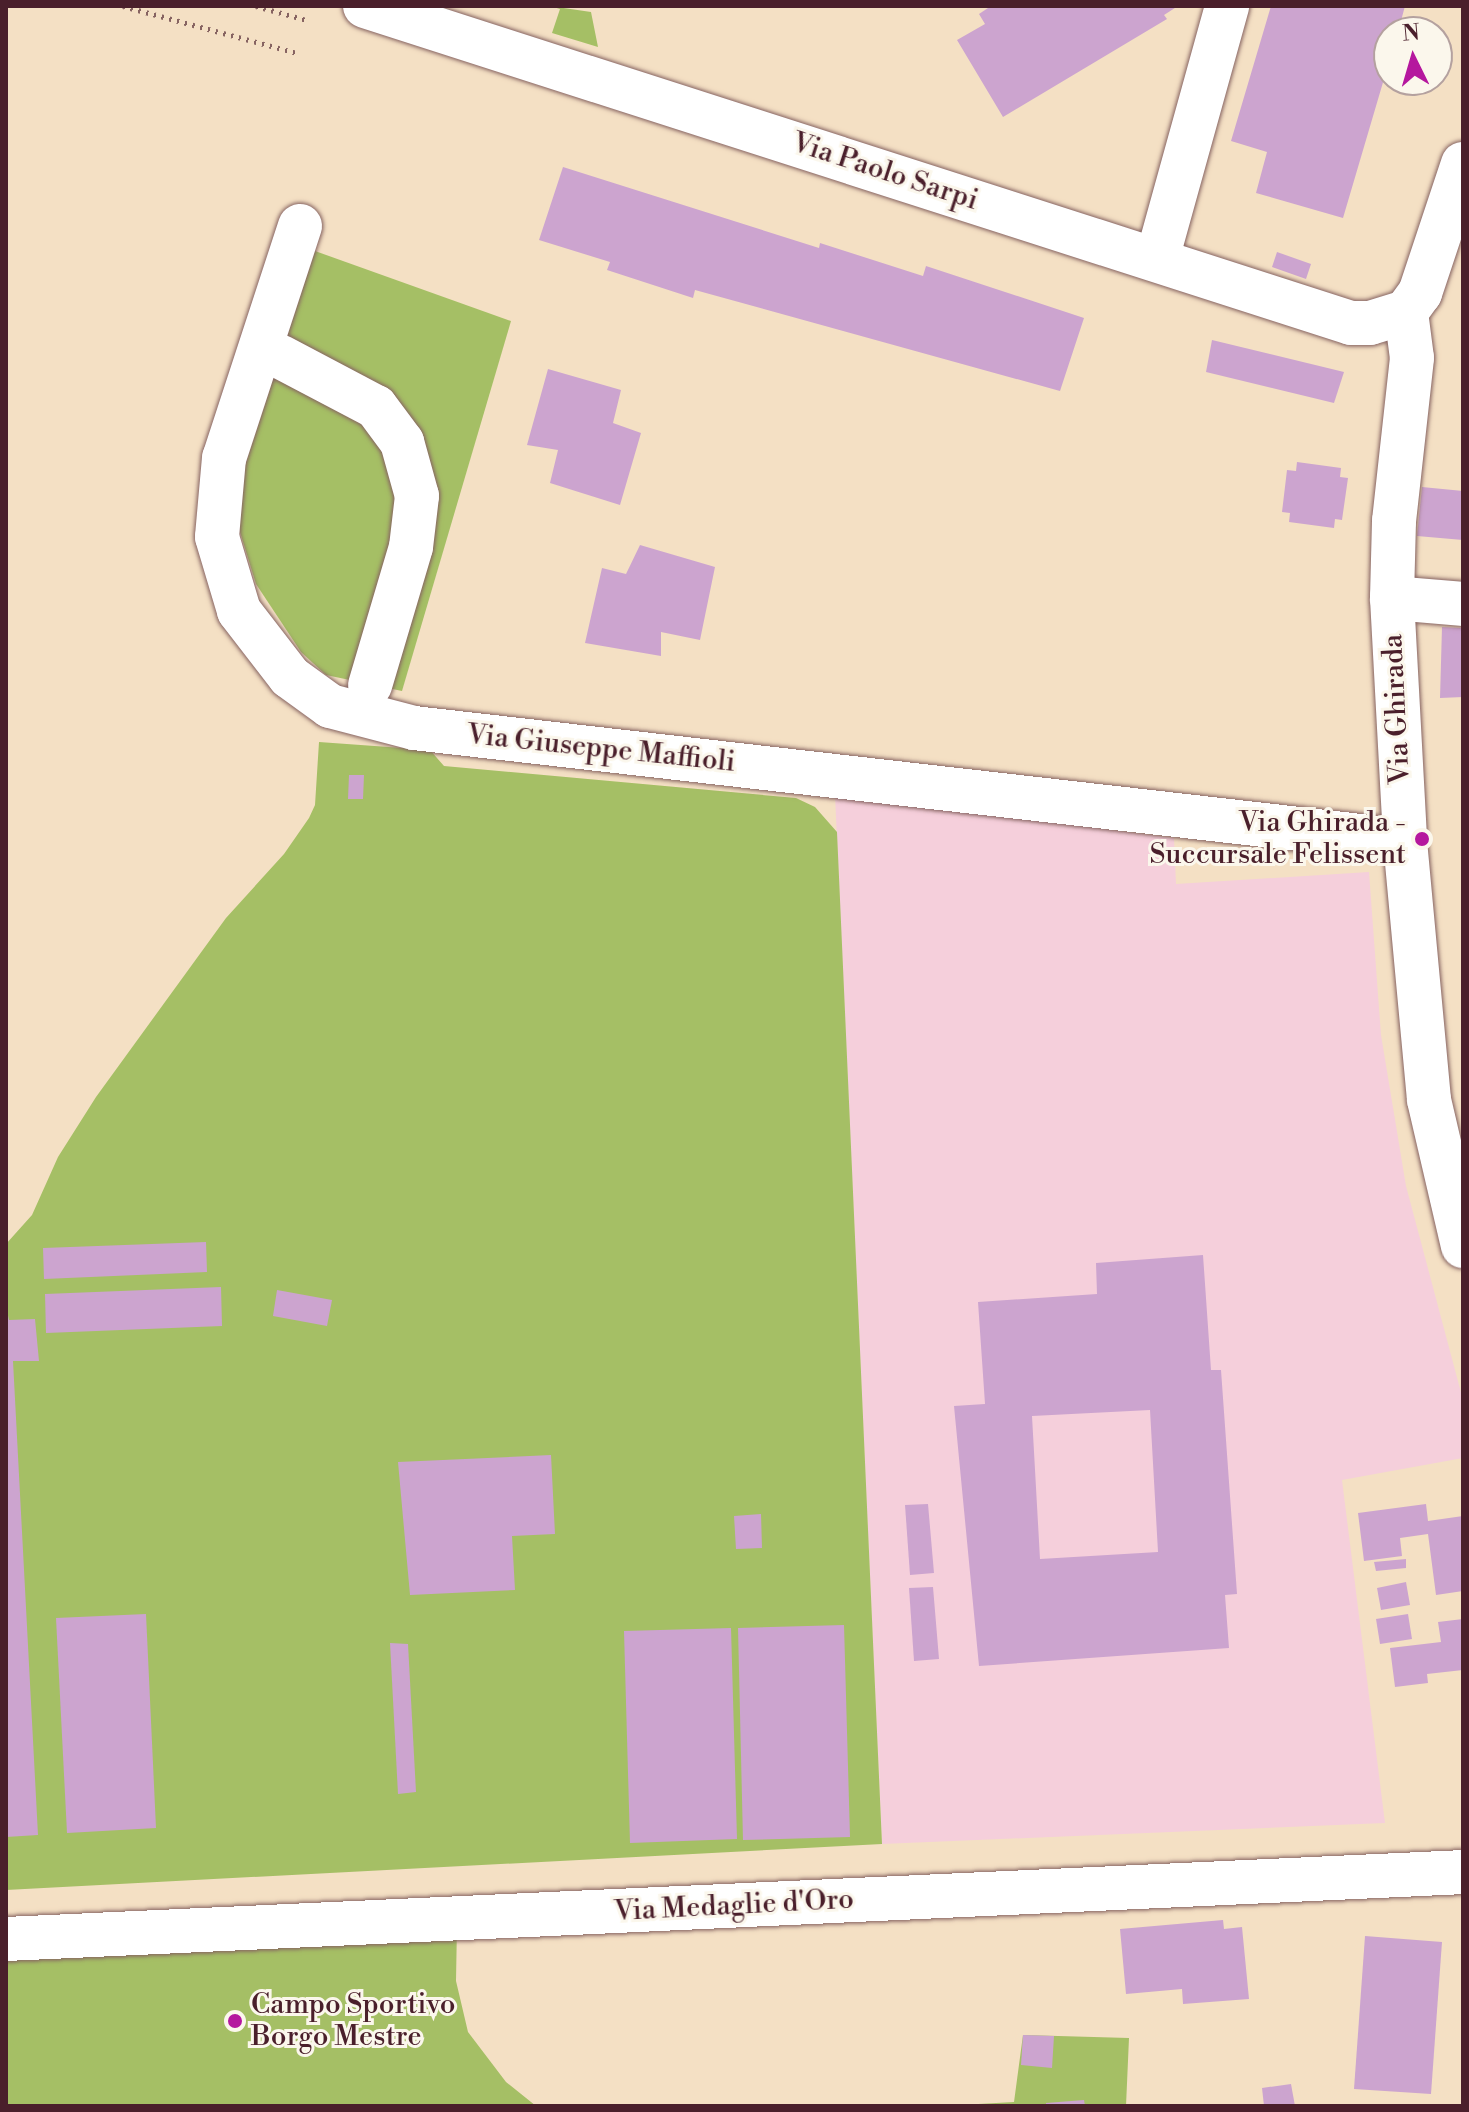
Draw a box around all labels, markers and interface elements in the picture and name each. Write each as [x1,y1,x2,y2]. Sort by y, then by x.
north arrow [1373,16,1453,96]
text: N [1401,19,1421,48]
street label: Via Paolo Sarpi [788,126,982,218]
street label: Via Ghirada [1376,633,1418,785]
street label: Via Giuseppe Maffioli [465,718,737,780]
place label: Via Ghirada - Succursale Felissent [1150,806,1406,872]
marker: Via Ghirada - Succursale Felissent [1413,830,1431,848]
street label: Via Medaglie d'Oro [613,1883,855,1929]
place label: Campo Sportivo Borgo Mestre [251,1988,456,2054]
marker: Campo Sportivo Borgo Mestre [226,2012,244,2030]

